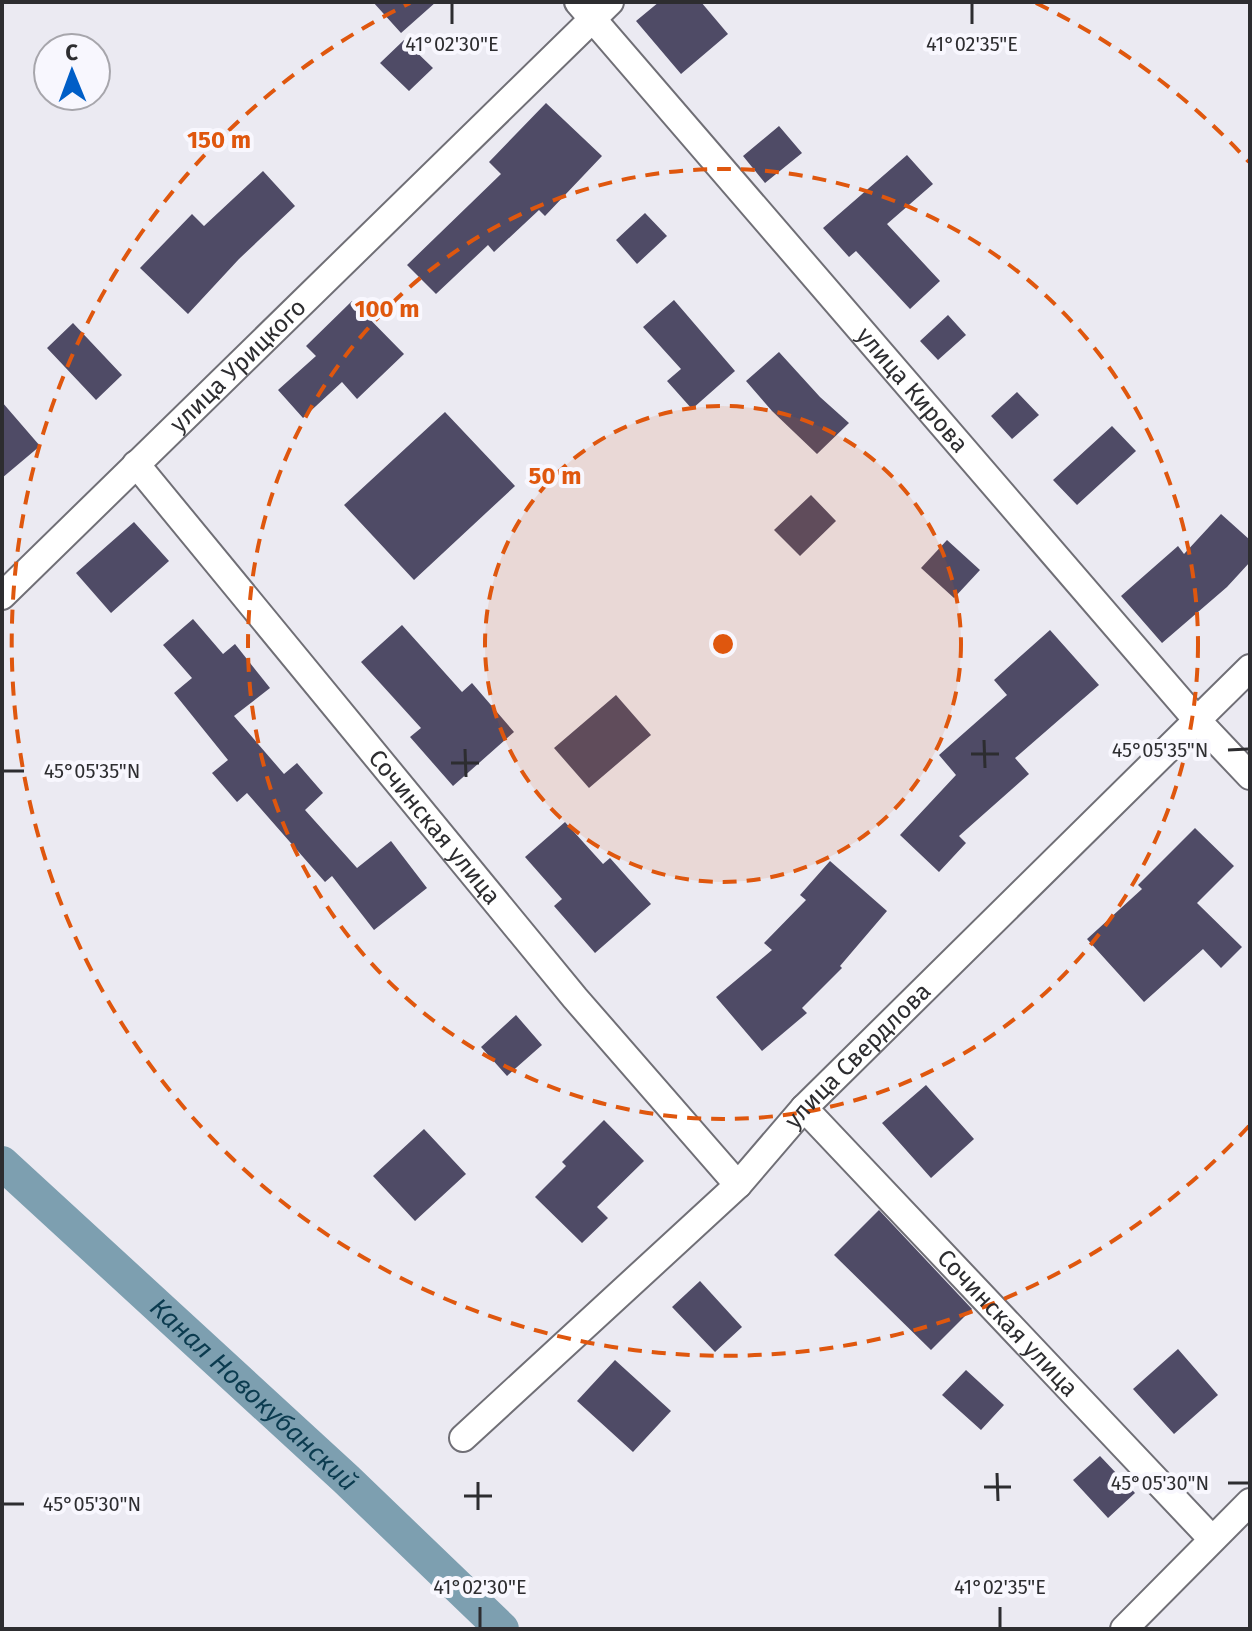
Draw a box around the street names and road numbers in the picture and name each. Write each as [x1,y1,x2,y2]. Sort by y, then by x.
street label: улица Урицкого [164,293,312,438]
street label: улица Кирова [851,321,974,458]
street label: Сочинская улица [363,744,506,910]
street label: улица Свердлова [779,977,936,1134]
street label: Сочинская улица [931,1244,1084,1402]

